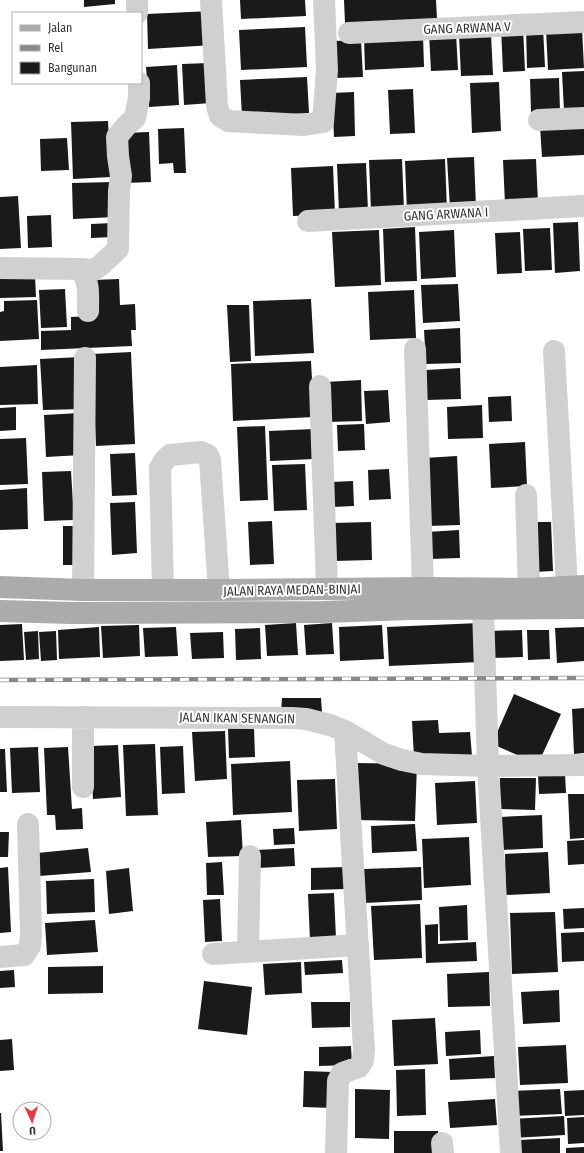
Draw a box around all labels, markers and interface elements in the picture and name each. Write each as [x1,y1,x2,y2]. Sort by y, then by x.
legend [12,12,142,84]
street label: GANG ARWANA V [423,19,511,37]
text: Jalan [48,21,72,35]
text: Rel [48,41,63,55]
text: Bangunan [48,61,97,75]
street label: GANG ARWANA I [403,204,489,224]
street label: JALAN RAYA MEDAN-BINJAI [223,581,361,599]
street label: JALAN IKAN SENANGIN [179,709,295,727]
north arrow [12,1101,52,1141]
text: U [29,1124,36,1137]

